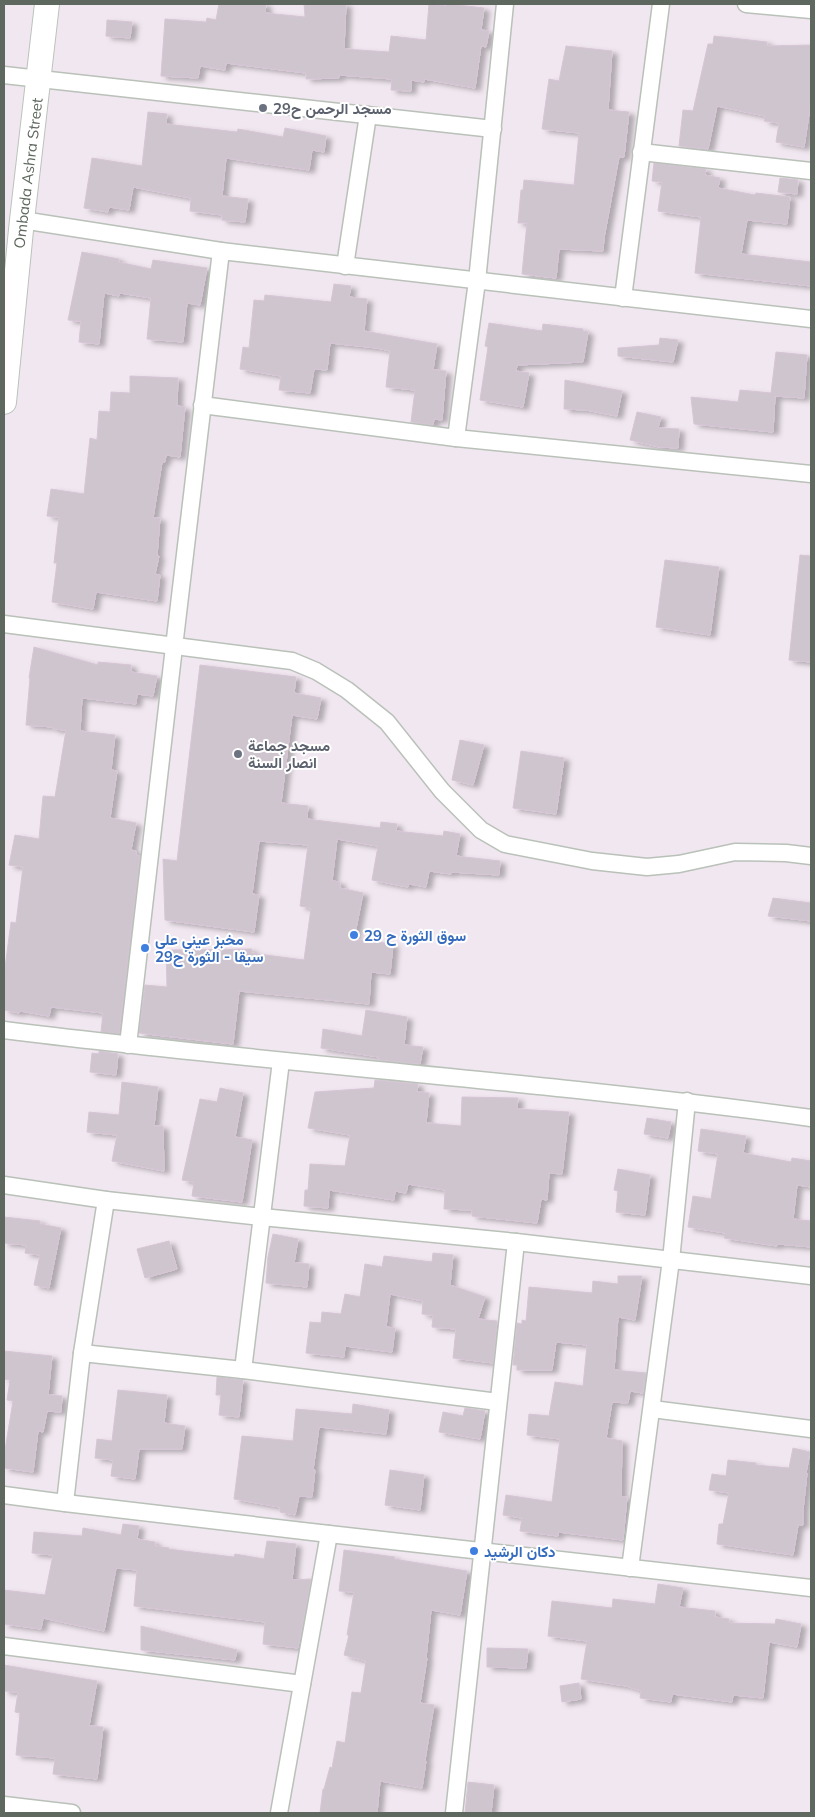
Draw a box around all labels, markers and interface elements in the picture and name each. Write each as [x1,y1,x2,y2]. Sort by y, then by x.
street label: Ombada Ashra Street [9,97,47,249]
place label: مسجد الرحمن ح29 [273,99,392,119]
marker: مسجد الرحمن ح29 [257,102,269,114]
place label: مسجد جماعة انصار السنة [248,736,330,772]
marker: مسجد جماعة انصار السنة [232,748,244,760]
place label: سوق الثورة ح 29 [364,926,466,946]
marker: سوق الثورة ح 29 [348,929,360,941]
place label: مخبز عيني على سيقا - الثورة ح29 [155,930,263,967]
marker: مخبز عيني على سيقا - الثورة ح29 [139,942,151,954]
place label: دكان الرشيد [484,1542,556,1561]
marker: دكان الرشيد [468,1545,480,1557]

